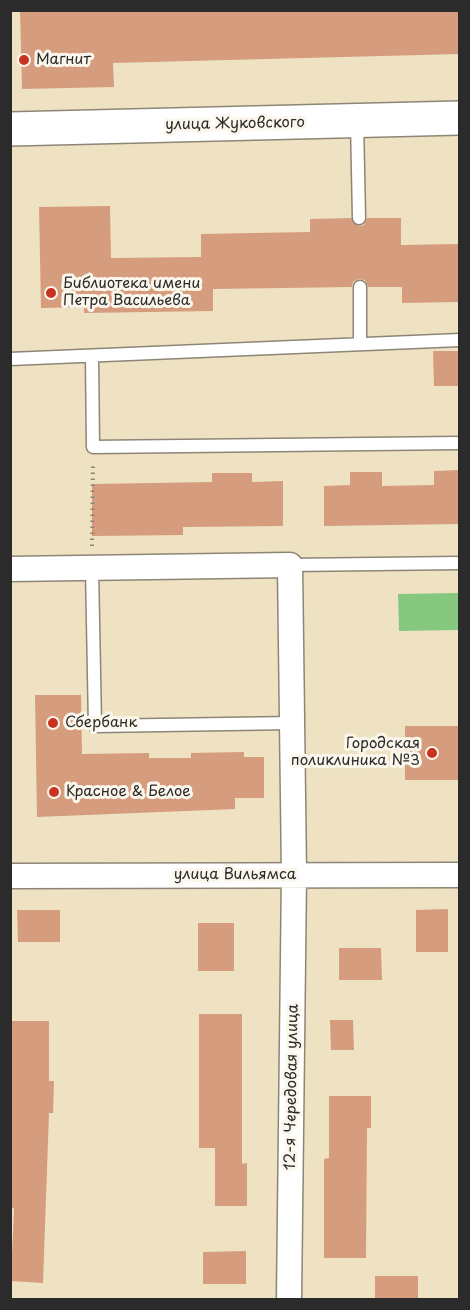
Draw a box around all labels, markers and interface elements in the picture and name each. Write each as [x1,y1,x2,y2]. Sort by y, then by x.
place label: Магнит [36,51,91,69]
marker: Магнит [17,53,31,67]
street label: улица Жуковского [165,114,305,134]
place label: Библиотека имени Петра Васильева [63,275,200,310]
marker: Библиотека имени Петра Васильева [44,286,58,300]
place label: Сбербанк [65,714,137,732]
marker: Сбербанк [46,716,60,730]
place label: Городская поликлиника №3 [291,735,420,770]
marker: Городская поликлиника №3 [425,746,439,760]
place label: Красное & Белое [66,783,191,801]
marker: Красное & Белое [47,785,61,799]
street label: улица Вильямса [174,866,296,884]
street label: 12-я Чередовая улица [282,1004,302,1170]

